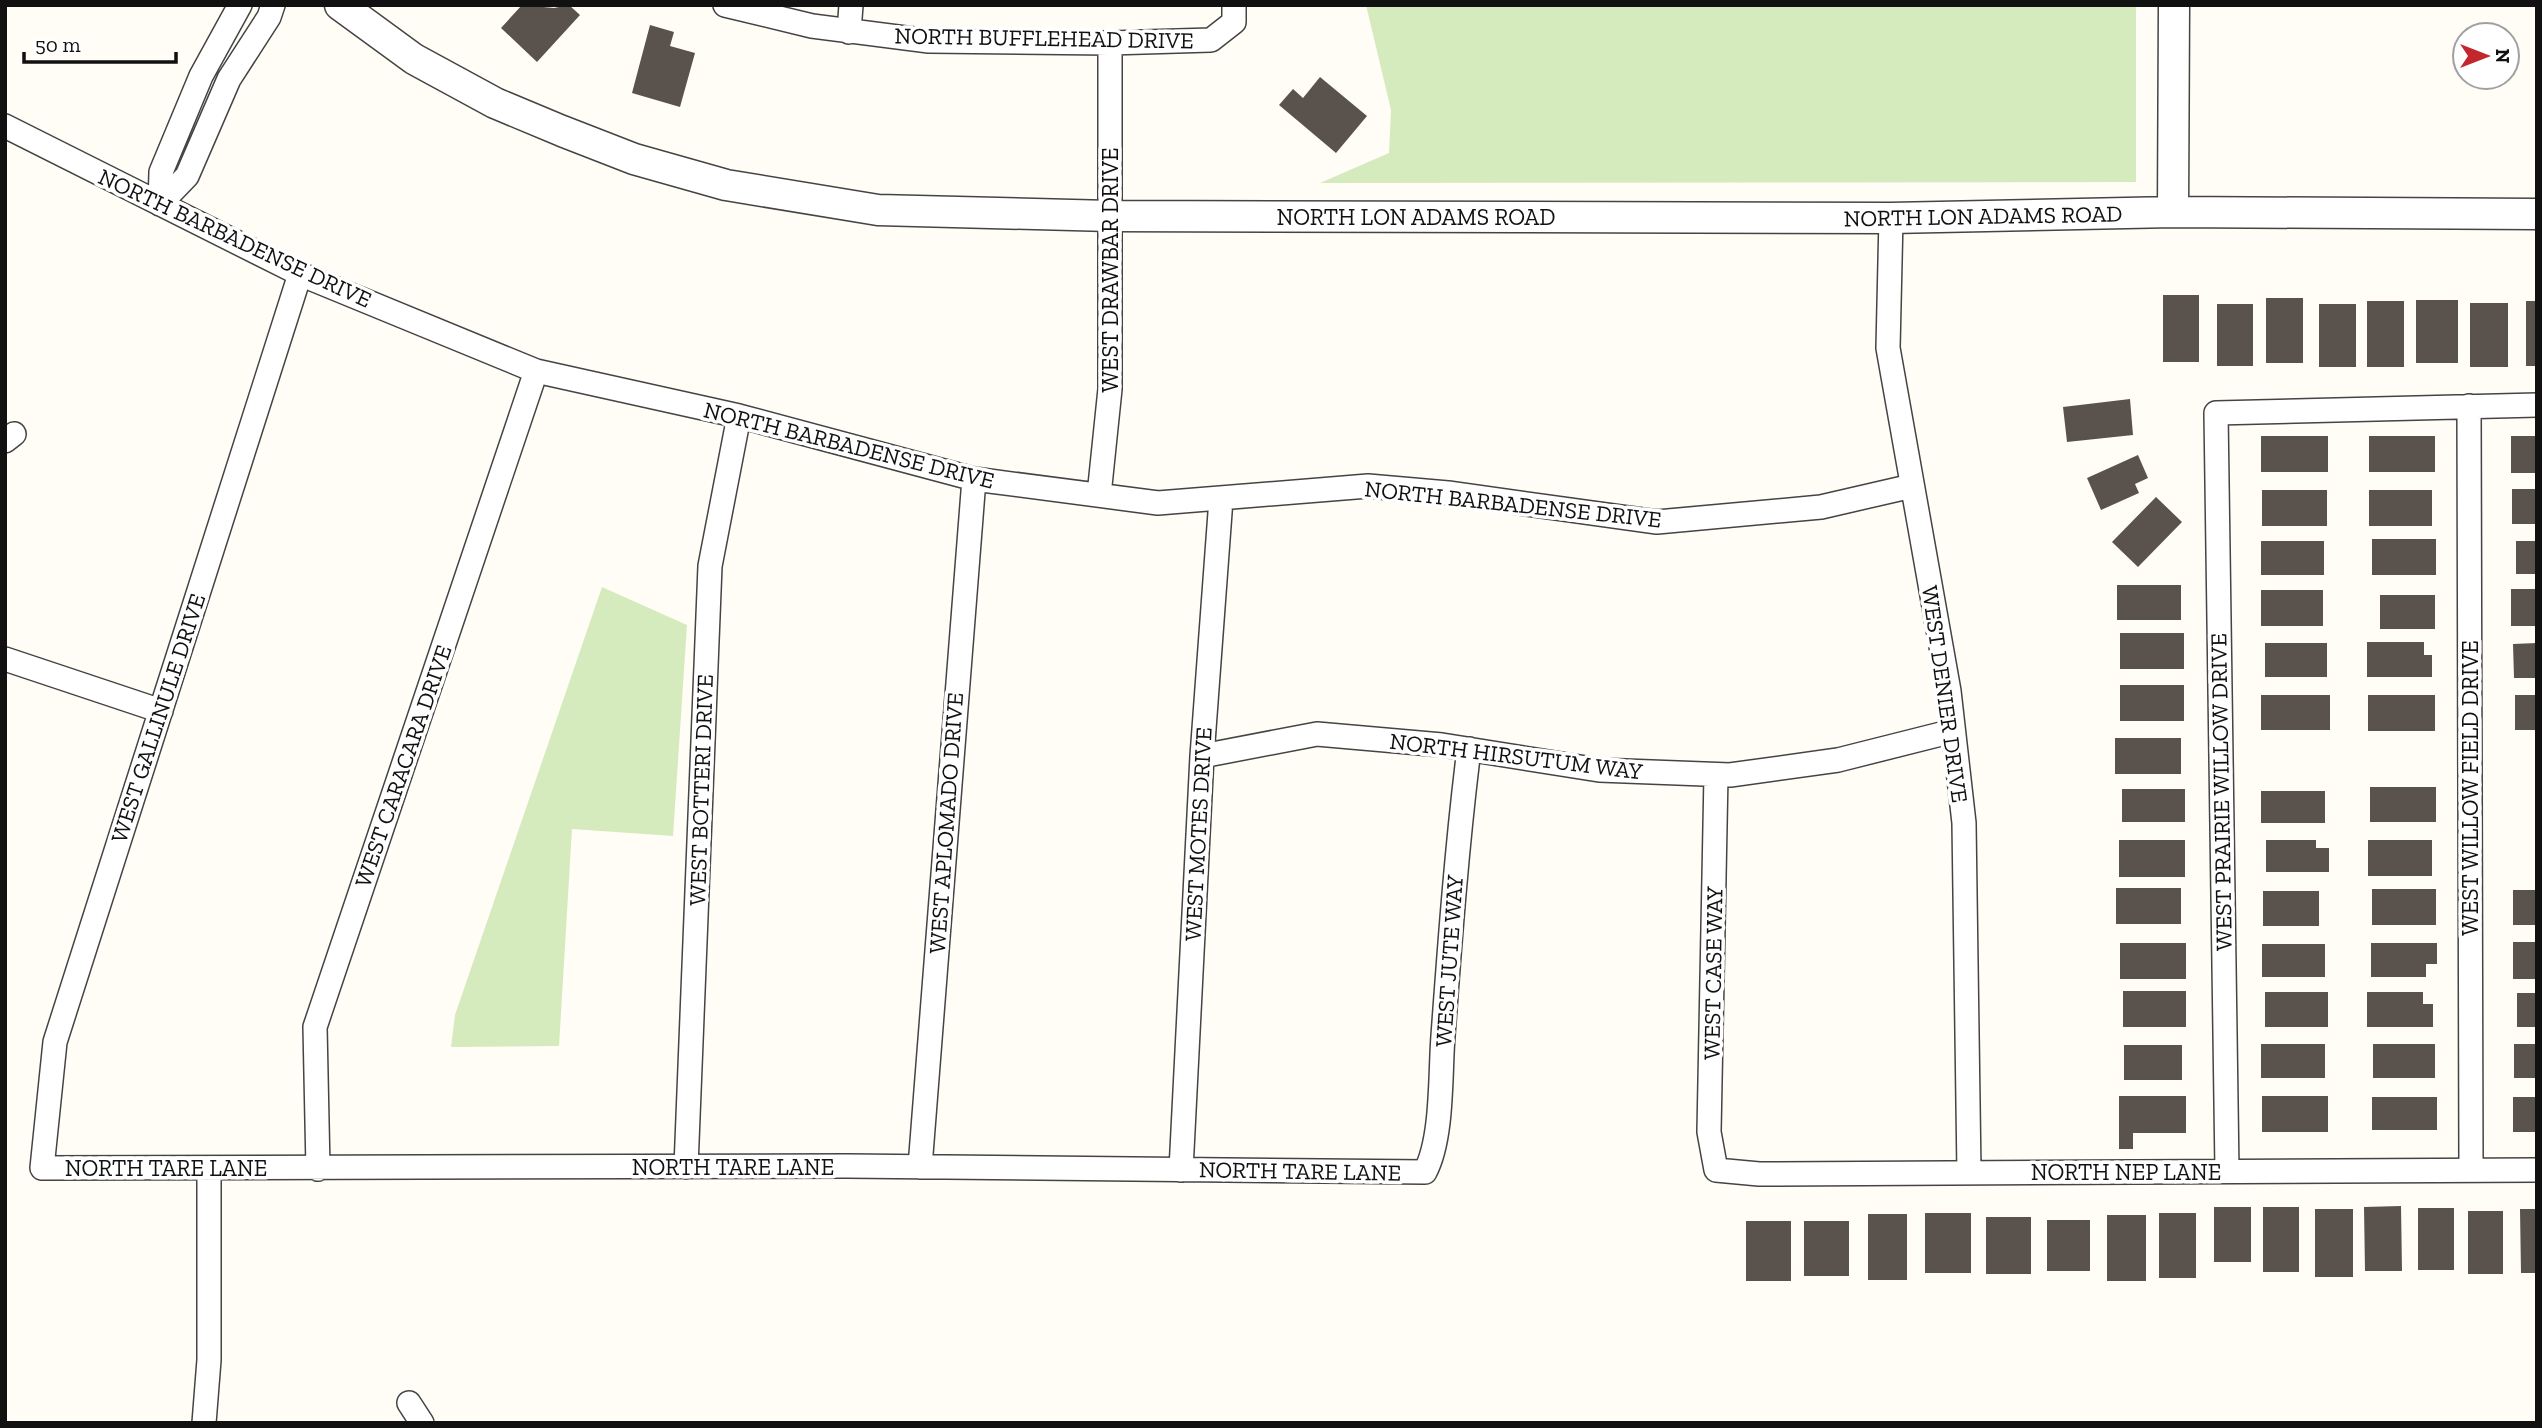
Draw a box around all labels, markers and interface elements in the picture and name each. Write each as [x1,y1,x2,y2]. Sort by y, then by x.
scale bar [24,21,177,65]
street label: NORTH BUFFLEHEAD DRIVE [894,21,1194,55]
north arrow [2451,21,2521,91]
text: 50 m [35,32,81,57]
text: N [2491,49,2514,63]
street label: WEST DRAWBAR DRIVE [1096,147,1124,393]
street label: NORTH BARBADENSE DRIVE [94,162,376,314]
street label: NORTH LON ADAMS ROAD [1843,200,2123,232]
street label: NORTH LON ADAMS ROAD [1277,203,1555,231]
street label: NORTH BARBADENSE DRIVE [701,395,997,495]
street label: NORTH BARBADENSE DRIVE [1363,474,1663,534]
street label: WEST DENIER DRIVE [1916,584,1974,804]
street label: WEST GALLINULE DRIVE [104,590,212,846]
street label: WEST PRAIRIE WILLOW DRIVE [2204,633,2238,951]
street label: WEST WILLOW FIELD DRIVE [2456,640,2484,936]
street label: WEST CARACARA DRIVE [348,641,458,891]
street label: WEST BOTTERI DRIVE [683,674,719,906]
street label: WEST APLOMADO DRIVE [923,691,969,955]
street label: WEST MOTES DRIVE [1178,726,1218,942]
street label: NORTH HIRSUTUM WAY [1388,727,1645,786]
street label: WEST JUTE WAY [1429,873,1469,1048]
street label: WEST CASE WAY [1697,885,1729,1060]
street label: NORTH TARE LANE [632,1153,834,1181]
street label: NORTH TARE LANE [65,1154,267,1182]
street label: NORTH TARE LANE [1199,1155,1401,1187]
street label: NORTH NEP LANE [2031,1158,2221,1186]

